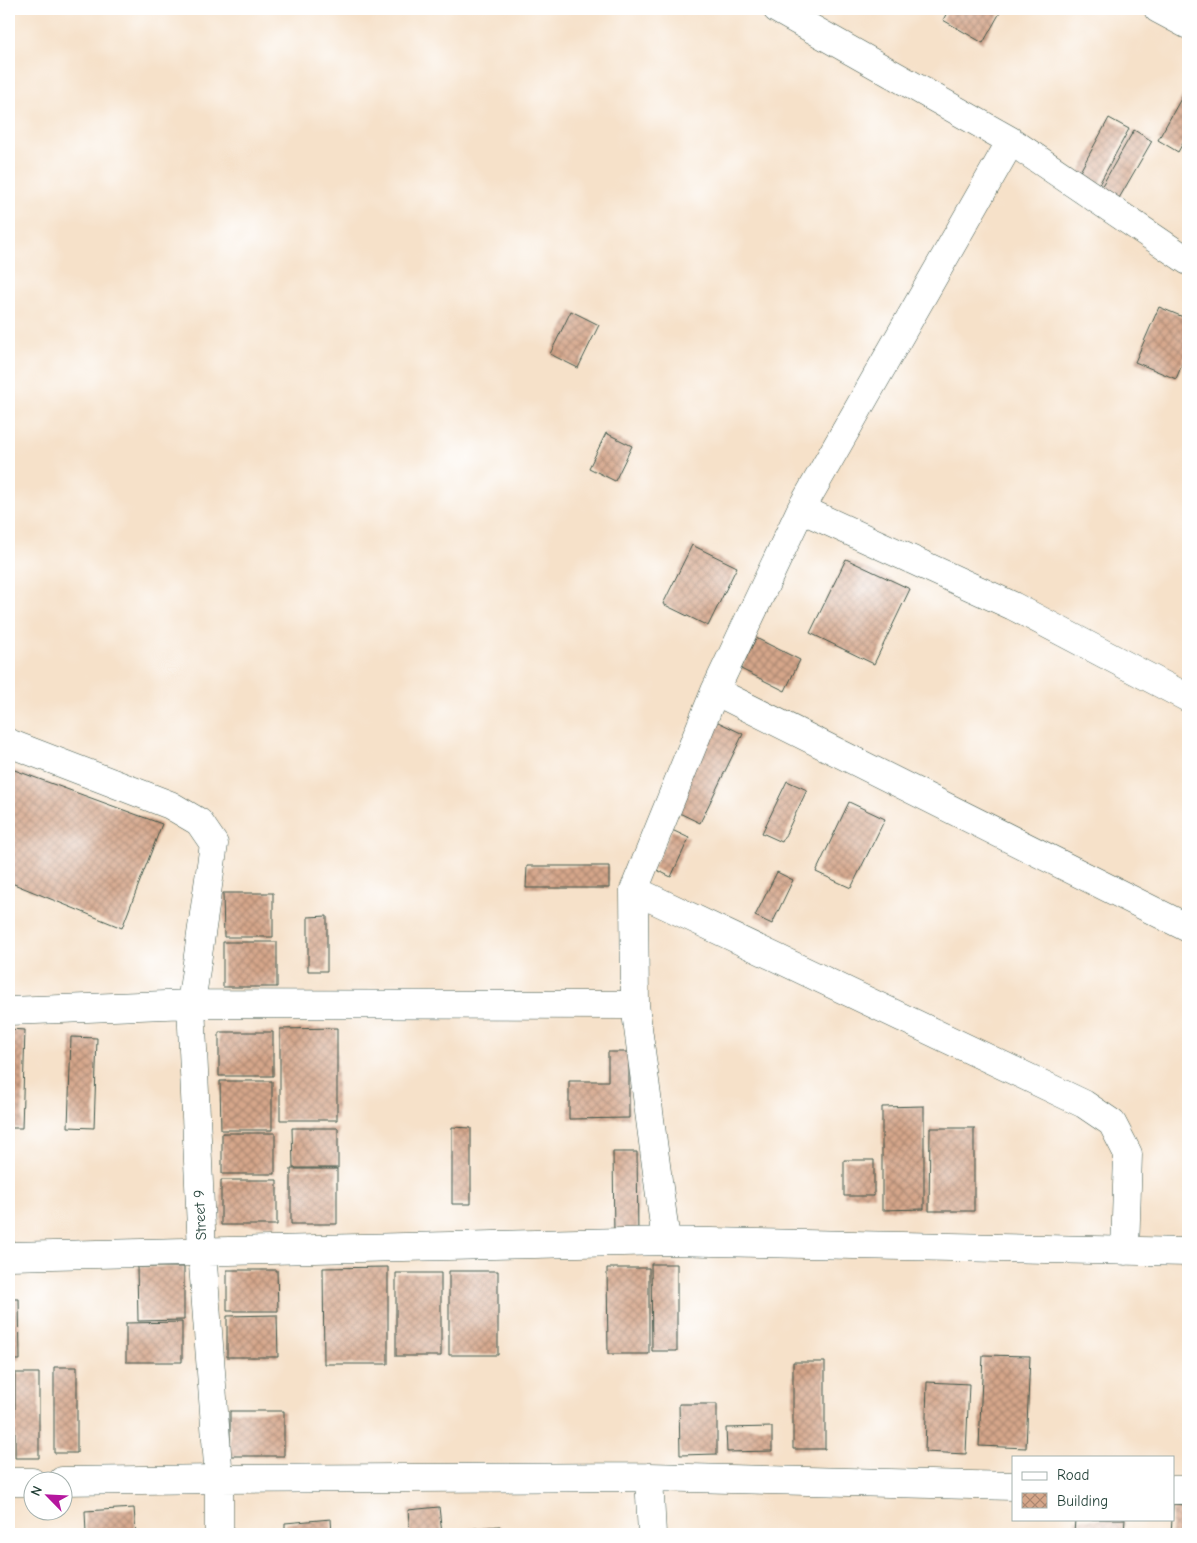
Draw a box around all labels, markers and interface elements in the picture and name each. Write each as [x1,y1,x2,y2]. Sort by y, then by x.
street label: Street 9 [190,1189,210,1241]
legend [1012,1456,1174,1520]
text: Road [1057,1466,1089,1484]
north arrow [22,1470,72,1520]
text: N [27,1483,46,1499]
text: Building [1057,1492,1108,1510]

